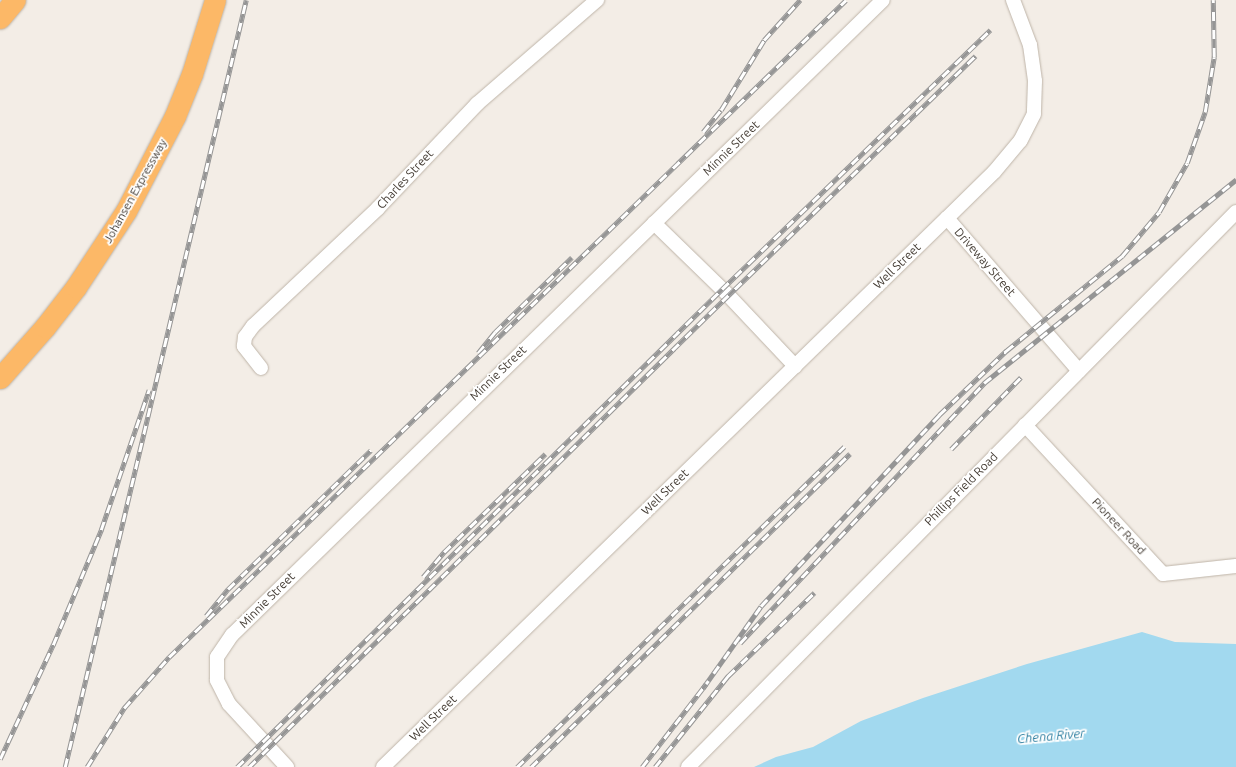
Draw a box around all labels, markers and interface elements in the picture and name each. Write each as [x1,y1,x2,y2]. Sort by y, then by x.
street label: Minnie Street [700,118,762,178]
street label: Johansen Expressway [100,136,170,246]
street label: Charles Street [374,146,436,212]
street label: Driveway Street [951,225,1019,299]
street label: Well Street [870,240,924,292]
street label: Minnie Street [467,343,529,403]
street label: Phillips Field Road [921,449,1001,529]
street label: Well Street [638,466,692,518]
street label: Pioneer Road [1089,495,1149,557]
street label: Minnie Street [236,569,298,631]
street label: Well Street [406,692,460,744]
water label: Chena River [1016,725,1086,747]

